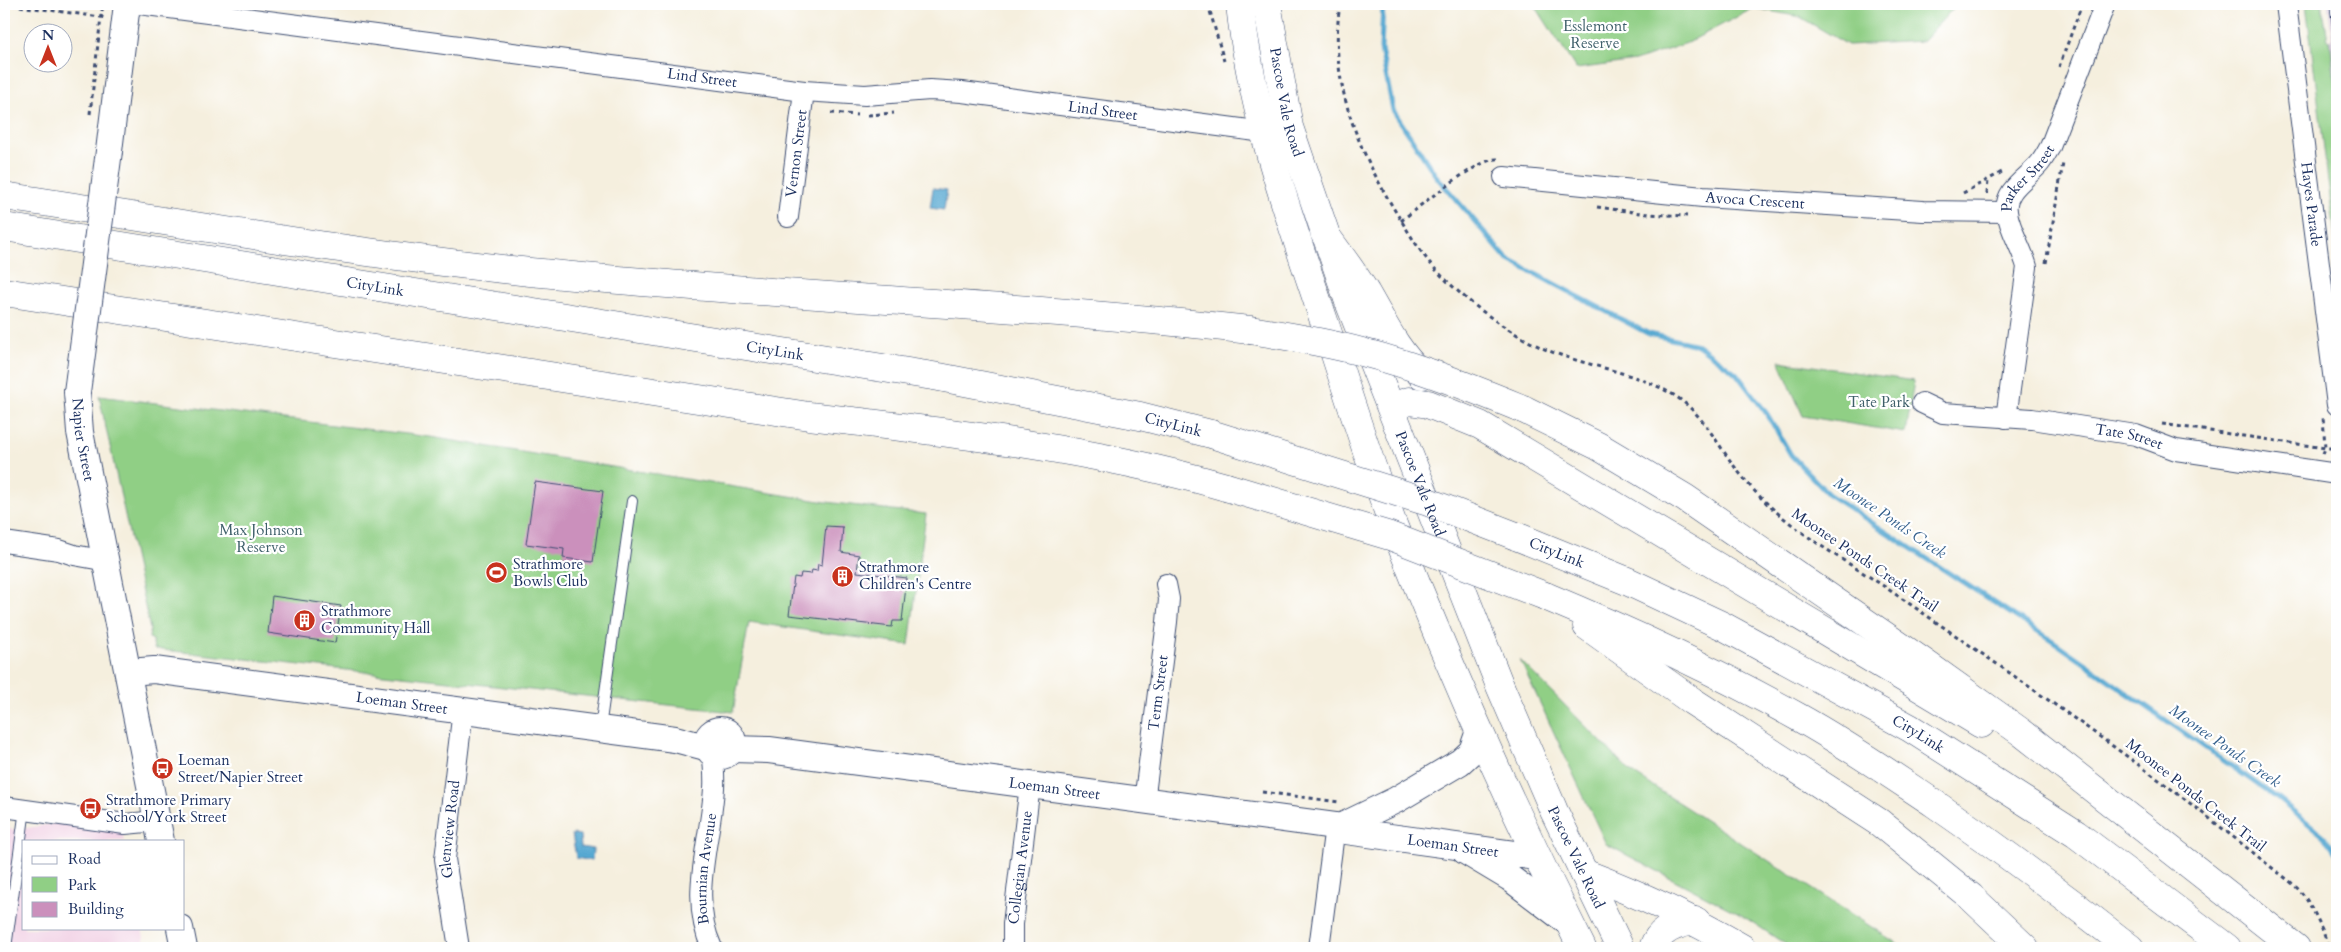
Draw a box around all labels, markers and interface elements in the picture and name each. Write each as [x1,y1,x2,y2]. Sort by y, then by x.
park label: Esslemont Reserve [1563,16,1627,53]
north arrow [22,22,72,72]
text: N [42,26,54,45]
street label: Pascoe Vale Road [1265,46,1308,159]
street label: Lind Street [666,63,738,92]
street label: Lind Street [1067,96,1139,125]
street label: Vernon Street [781,108,812,199]
street label: Parker Street [1997,141,2059,212]
street label: Hayes Parade [2296,161,2327,248]
street label: Avoca Crescent [1705,187,1805,213]
street label: CityLink [345,272,406,301]
street label: CityLink [745,336,805,365]
park label: Tate Park [1848,392,1910,412]
street label: Napier Street [67,397,100,483]
street label: CityLink [1143,408,1204,441]
street label: Tate Street [2094,419,2166,454]
street label: Pascoe Vale Road [1391,428,1450,539]
water label: Moonee Ponds Creek [1829,472,1951,564]
street label: Moonee Ponds Creek Trail [1788,503,1942,617]
park label: Max Johnson Reserve [219,520,303,557]
street label: CityLink [1526,532,1588,573]
place label: Strathmore Bowls Club [513,554,588,591]
place label: Strathmore Children's Centre [859,557,972,594]
sports icon: Strathmore Bowls Club [485,561,509,585]
building icon: Strathmore Children's Centre [831,564,855,588]
place label: Strathmore Community Hall [321,601,430,638]
building icon: Strathmore Community Hall [293,608,317,632]
street label: Term Street [1143,654,1173,732]
street label: Loeman Street [355,687,449,719]
water label: Moonee Ponds Creek [2165,699,2285,793]
street label: CityLink [1889,710,1949,758]
street label: Moonee Ponds Creek Trail [2122,734,2270,856]
place label: Loeman Street/Napier Street [178,750,303,787]
bus stop icon: Loeman Street/Napier Street [150,757,174,781]
street label: Loeman Street [1008,772,1102,804]
street label: Glenview Road [435,779,464,880]
place label: Strathmore Primary School/York Street [106,790,231,827]
bus stop icon: Strathmore Primary School/York Street [78,797,102,821]
street label: Pascoe Vale Road [1543,803,1609,912]
street label: Collegian Avenue [1003,809,1037,925]
street label: Bournian Avenue [691,811,721,926]
street label: Loeman Street [1406,829,1500,862]
legend [22,840,185,930]
text: Road [68,849,101,869]
text: Park [68,875,97,895]
text: Building [68,899,124,919]

